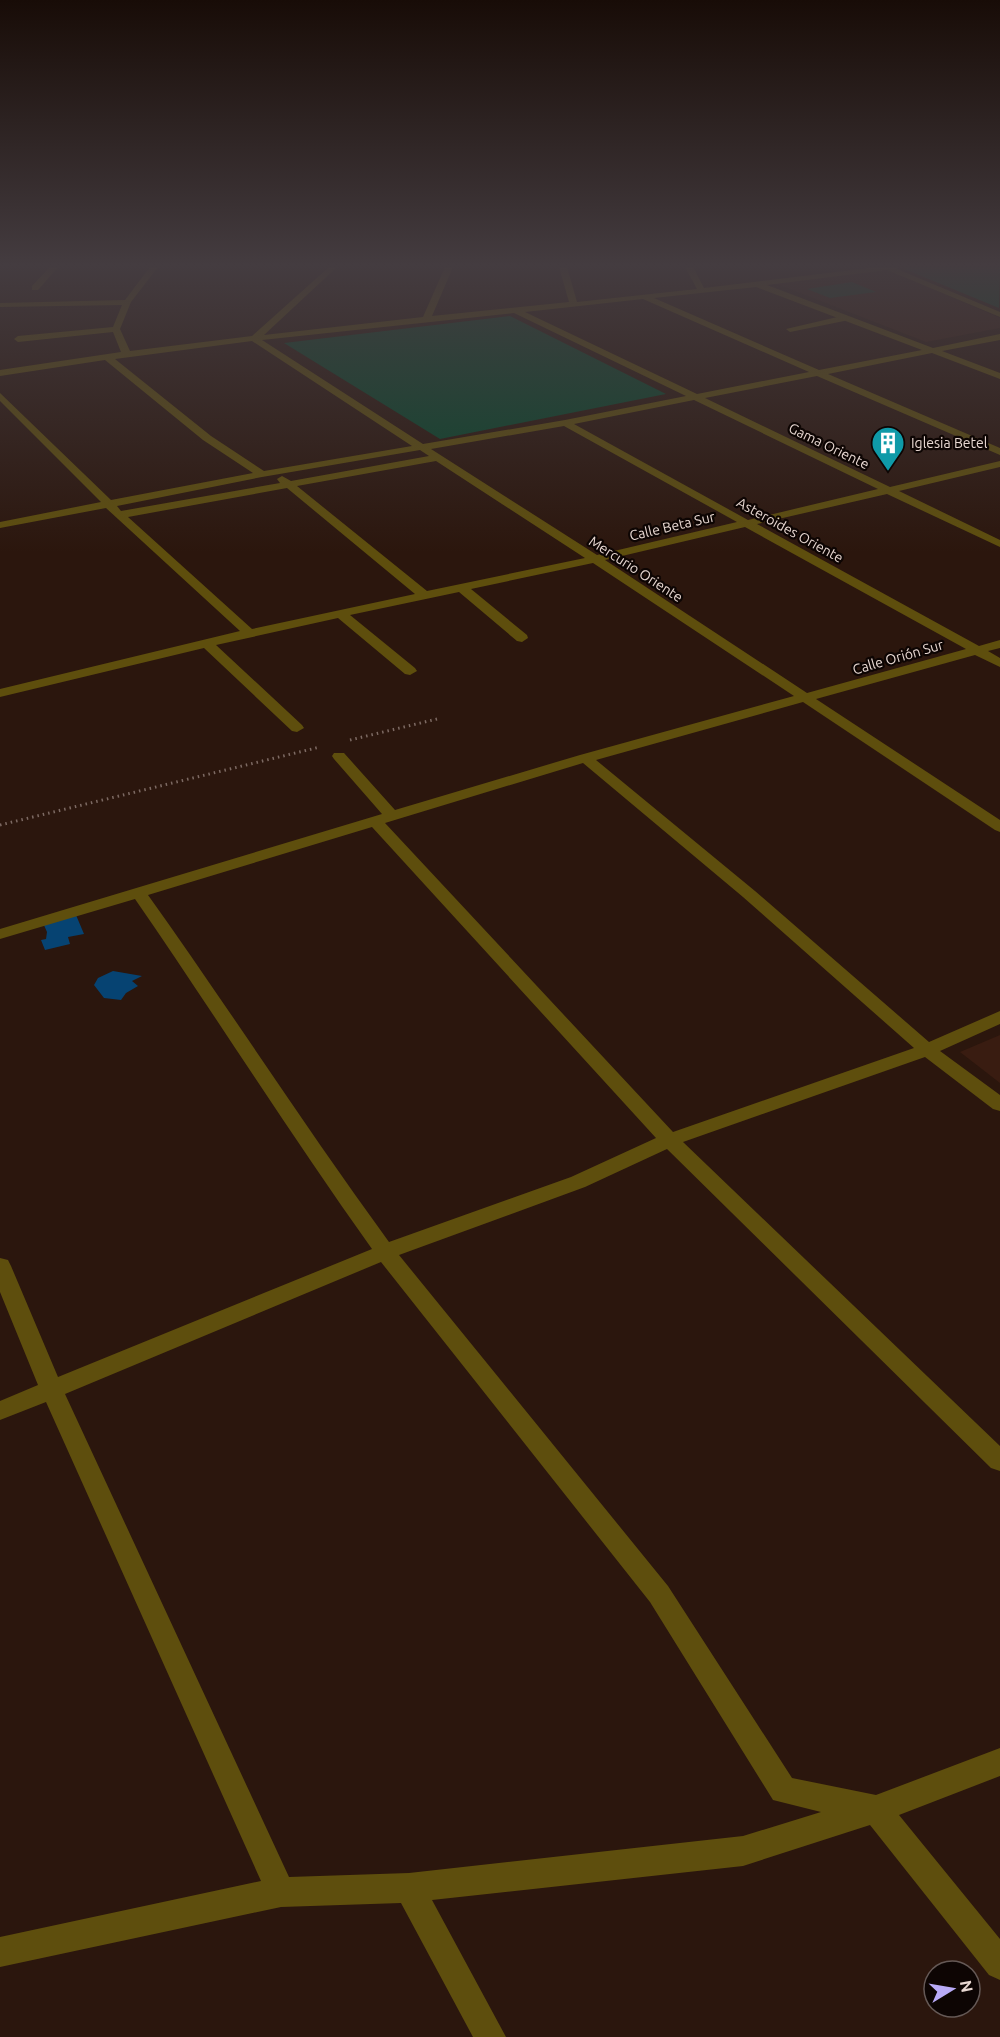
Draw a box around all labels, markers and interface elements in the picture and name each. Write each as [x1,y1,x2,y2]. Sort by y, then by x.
street label: Gama Oriente [786,420,872,472]
building icon: Iglesia Betel [870,425,906,472]
place label: Iglesia Betel [911,435,988,451]
street label: Asteroides Oriente [734,494,846,566]
street label: Calle Beta Sur [628,508,717,544]
street label: Mercurio Oriente [586,533,686,605]
street label: Calle Orión Sur [851,636,946,678]
north arrow [922,1959,982,2019]
text: N [957,1979,977,1994]

